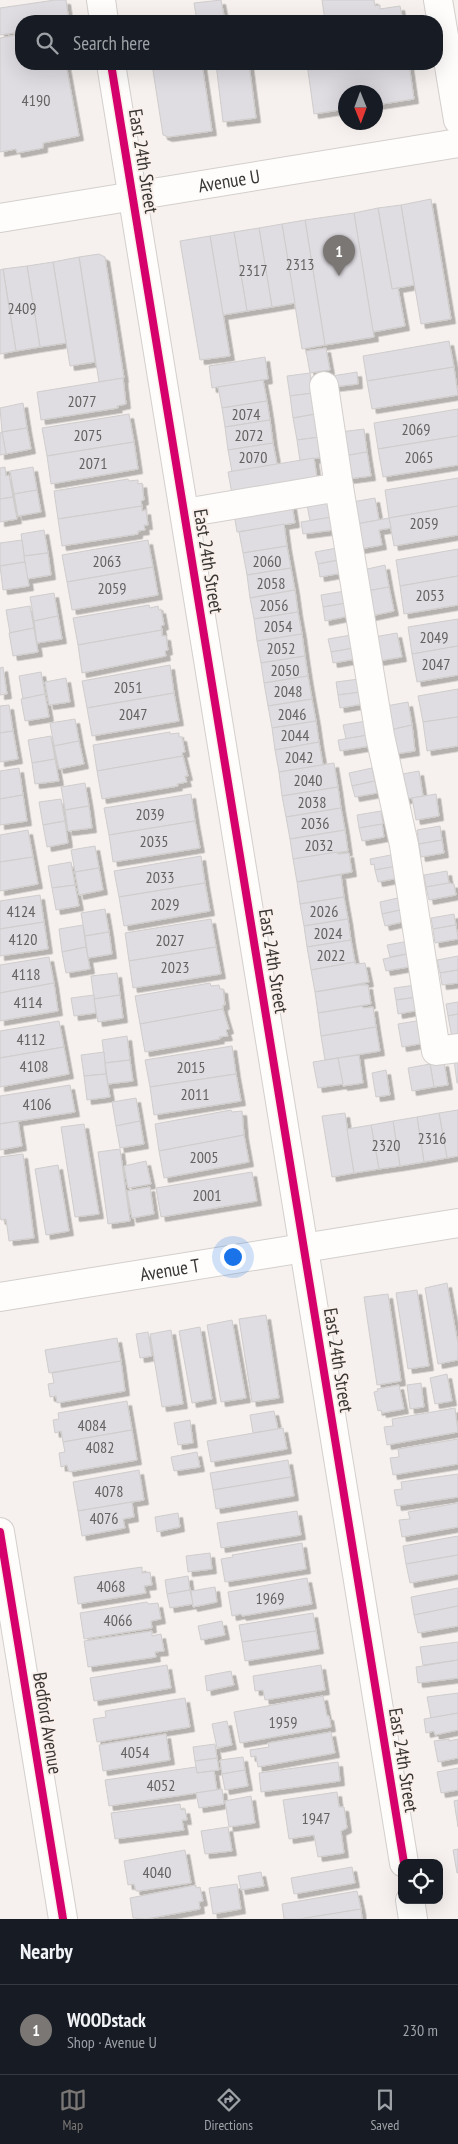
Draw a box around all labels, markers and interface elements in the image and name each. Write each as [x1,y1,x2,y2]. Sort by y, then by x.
search box [15,15,443,70]
icon: search [33,29,61,57]
text: Search here [73,31,150,55]
north arrow [338,85,383,130]
house number: 4190 [22,90,50,110]
street label: East 24th Street [124,107,164,216]
street label: Avenue U [196,164,261,197]
pin: 1 [323,235,355,276]
house number: 2313 [286,254,314,274]
house number: 2317 [239,260,267,280]
house number: 2409 [8,298,36,318]
house number: 2077 [68,391,96,411]
house number: 2074 [232,404,260,424]
house number: 2069 [402,419,430,439]
house number: 2075 [74,425,102,445]
house number: 2072 [235,425,263,445]
house number: 2070 [239,447,267,467]
house number: 2065 [405,447,433,467]
house number: 2071 [79,453,107,473]
street label: East 24th Street [189,507,229,616]
house number: 2059 [410,513,438,533]
house number: 2063 [93,551,121,571]
house number: 2060 [253,551,281,571]
house number: 2058 [257,573,285,593]
house number: 2059 [98,578,126,598]
house number: 2053 [416,585,444,605]
house number: 2056 [260,595,288,615]
house number: 2054 [264,616,292,636]
house number: 2049 [420,627,448,647]
house number: 2052 [267,638,295,658]
house number: 2047 [422,654,450,674]
house number: 2050 [271,660,299,680]
house number: 2051 [114,677,142,697]
house number: 2048 [274,681,302,701]
house number: 2047 [119,704,147,724]
house number: 2046 [278,704,306,724]
house number: 2044 [281,725,309,745]
house number: 2042 [285,747,313,767]
house number: 2040 [294,770,322,790]
house number: 2038 [298,792,326,812]
house number: 2039 [136,804,164,824]
house number: 2036 [301,813,329,833]
house number: 2035 [140,831,168,851]
house number: 2032 [305,835,333,855]
house number: 2033 [146,867,174,887]
house number: 2029 [151,894,179,914]
house number: 4124 [7,901,35,921]
house number: 2026 [310,901,338,921]
street label: East 24th Street [254,907,294,1016]
house number: 2024 [314,923,342,943]
house number: 4120 [9,929,37,949]
house number: 2027 [156,930,184,950]
house number: 2022 [317,945,345,965]
house number: 2023 [161,957,189,977]
house number: 4118 [12,964,40,984]
house number: 4114 [14,992,42,1012]
house number: 4112 [17,1029,45,1049]
house number: 4108 [20,1056,48,1076]
house number: 2015 [177,1057,205,1077]
house number: 2011 [181,1084,209,1104]
house number: 4106 [23,1094,51,1114]
house number: 2316 [418,1128,446,1148]
house number: 2320 [372,1135,400,1155]
house number: 2005 [190,1147,218,1167]
house number: 2001 [193,1185,221,1205]
your location [220,1244,246,1270]
street label: Avenue T [138,1253,202,1286]
street label: East 24th Street [319,1306,359,1415]
house number: 4084 [78,1415,106,1435]
house number: 4082 [86,1437,114,1457]
house number: 4078 [95,1481,123,1501]
house number: 4076 [90,1508,118,1528]
house number: 4068 [97,1576,125,1596]
house number: 1969 [256,1588,284,1608]
house number: 4066 [104,1610,132,1630]
street label: Bedford Avenue [28,1670,68,1776]
street label: East 24th Street [384,1706,424,1815]
house number: 1959 [269,1712,297,1732]
house number: 4054 [121,1742,149,1762]
house number: 4052 [147,1775,175,1795]
house number: 1947 [302,1808,330,1828]
map controls [398,1859,443,1904]
button: locate [398,1859,443,1904]
house number: 4040 [143,1862,171,1882]
text: Nearby [20,1938,73,1965]
text: WOODstack [67,2008,146,2032]
text: 1 [32,2020,40,2040]
text: 230 m [403,2020,438,2040]
text: Shop · Avenue U [67,2032,157,2052]
tab: Map [59,2086,87,2134]
tab: Directions [204,2086,253,2134]
tab: Saved [370,2086,399,2134]

